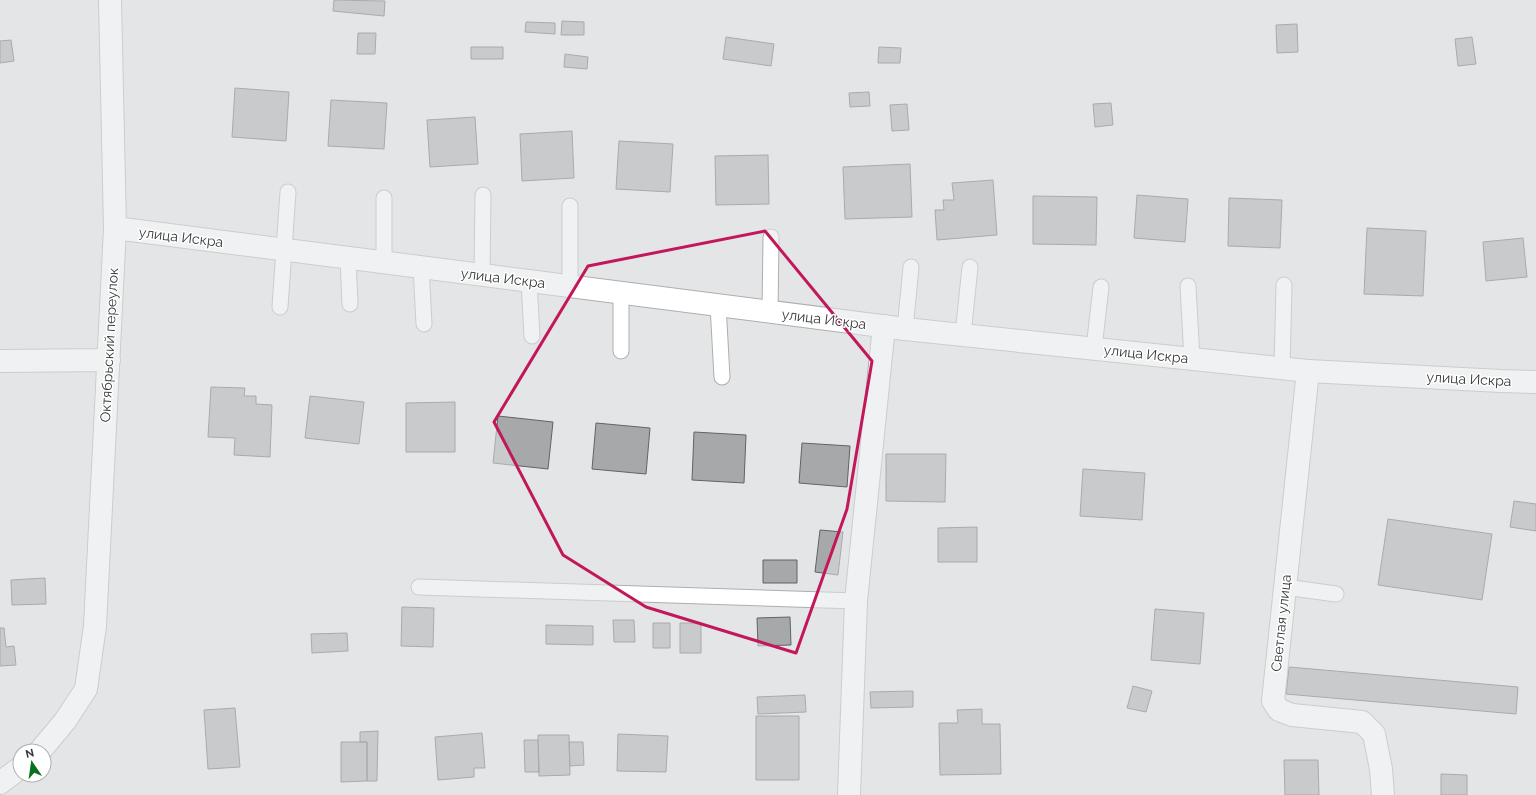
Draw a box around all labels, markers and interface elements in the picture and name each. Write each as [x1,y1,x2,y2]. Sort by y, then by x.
street label: улица Искра [138,224,224,250]
street label: улица Искра [460,265,546,291]
street label: Октябрьский переулок [97,267,121,423]
street label: улица Искра [781,306,867,332]
street label: улица Искра [1103,342,1189,366]
street label: улица Искра [1426,369,1512,389]
street label: Светлая улица [1268,574,1294,672]
north arrow [12,743,52,783]
text: N [24,746,35,761]

